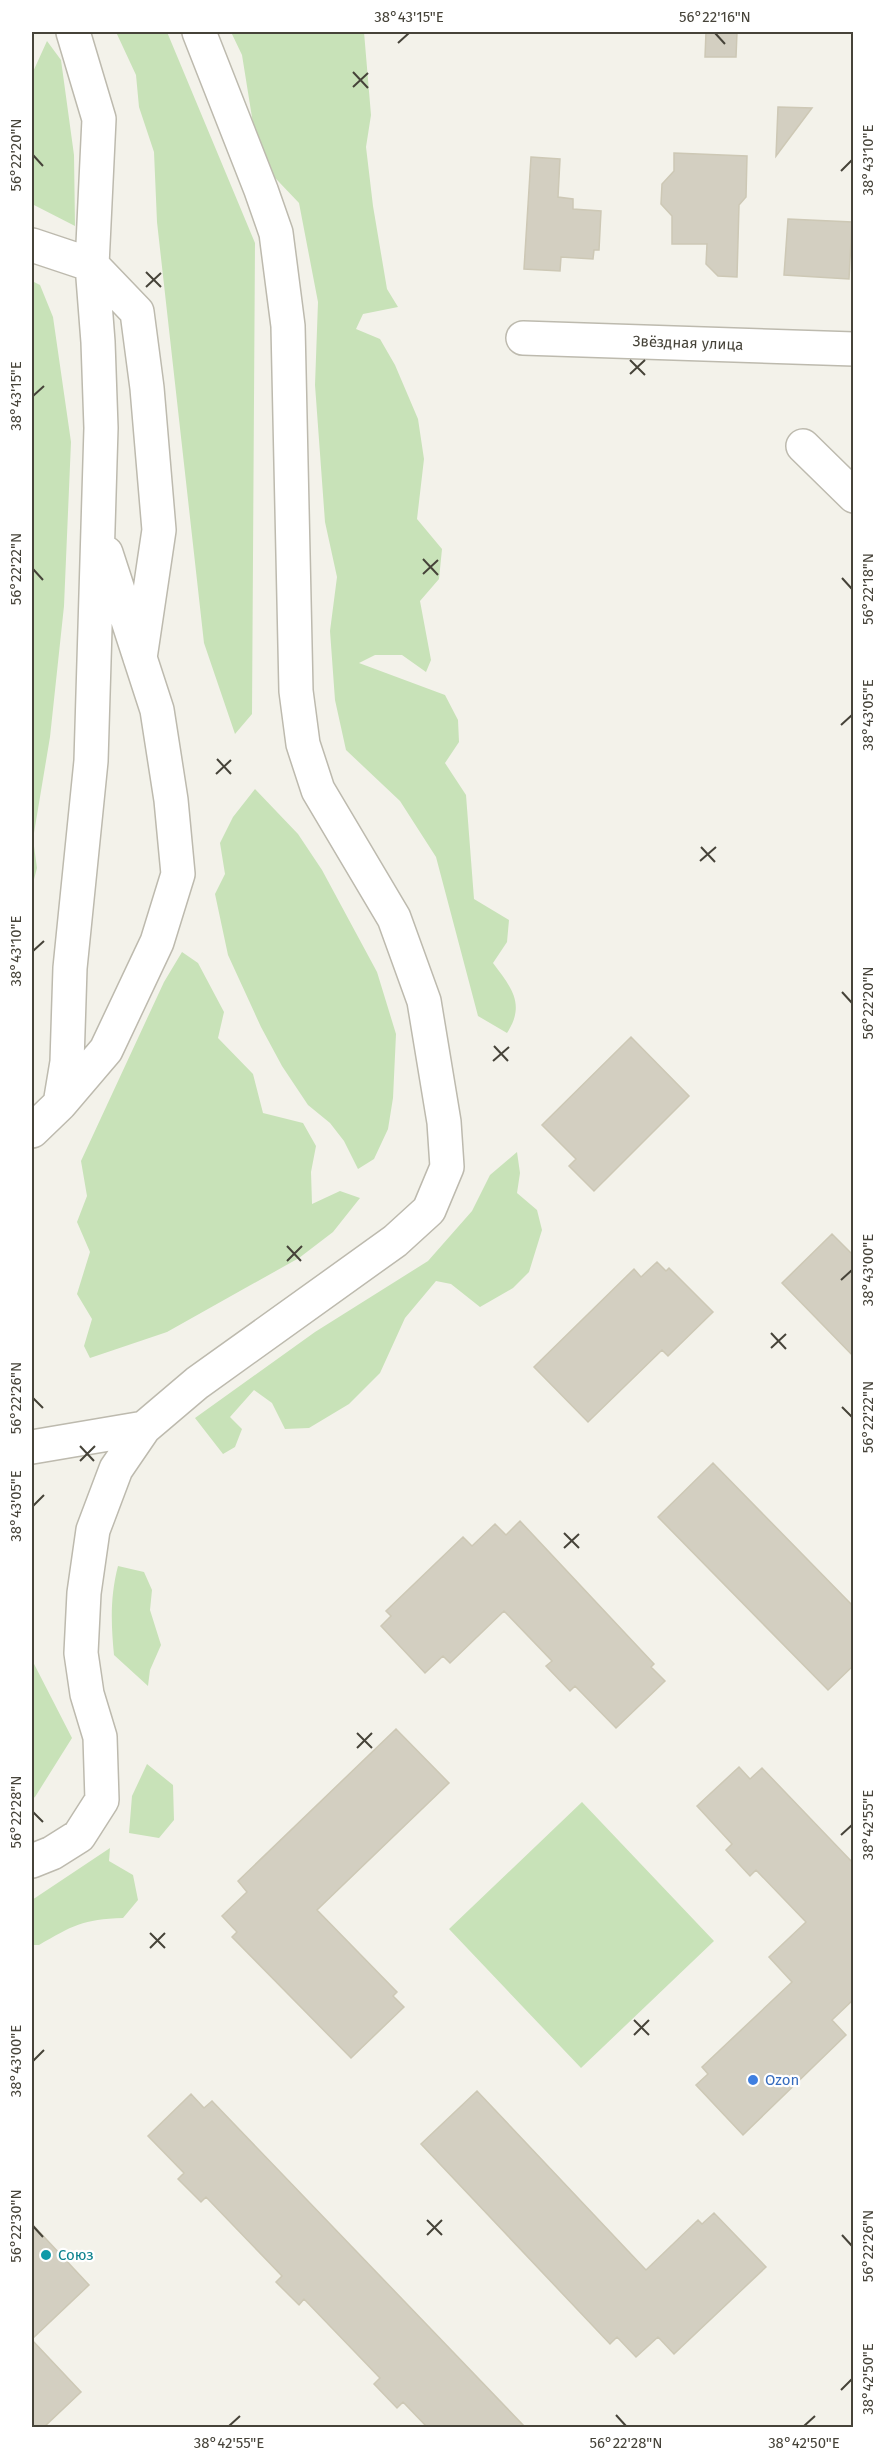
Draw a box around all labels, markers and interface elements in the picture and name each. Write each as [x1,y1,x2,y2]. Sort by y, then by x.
text: 38°43'15"E [374,8,444,26]
text: 56°22'16"N [679,8,751,26]
text: 56°22'20"N [7,118,25,192]
text: 38°43'10"E [859,125,877,195]
street label: Звёздная улица [632,332,744,354]
text: 38°43'15"E [7,361,25,431]
text: 56°22'22"N [7,533,25,605]
text: 56°22'18"N [859,553,877,625]
text: 38°43'05"E [859,679,877,751]
text: 38°43'10"E [7,916,25,986]
text: 56°22'20"N [859,966,877,1040]
text: 38°43'00"E [859,1234,877,1306]
text: 56°22'26"N [7,1362,25,1434]
text: 56°22'22"N [859,1381,877,1453]
text: 38°43'05"E [7,1470,25,1542]
text: 56°22'28"N [7,1775,25,1849]
text: 38°42'55"E [859,1790,877,1860]
text: 38°43'00"E [7,2025,25,2097]
place label: Ozon [765,2071,799,2089]
marker: Ozon [746,2073,760,2087]
text: 56°22'30"N [7,2189,25,2263]
text: 56°22'26"N [859,2210,877,2282]
place label: Союз [58,2246,94,2264]
marker: Союз [39,2248,53,2262]
text: 38°42'50"E [859,2343,877,2415]
text: 38°42'55"E [194,2434,264,2452]
text: 56°22'28"N [589,2434,663,2452]
text: 38°42'50"E [768,2434,840,2452]

